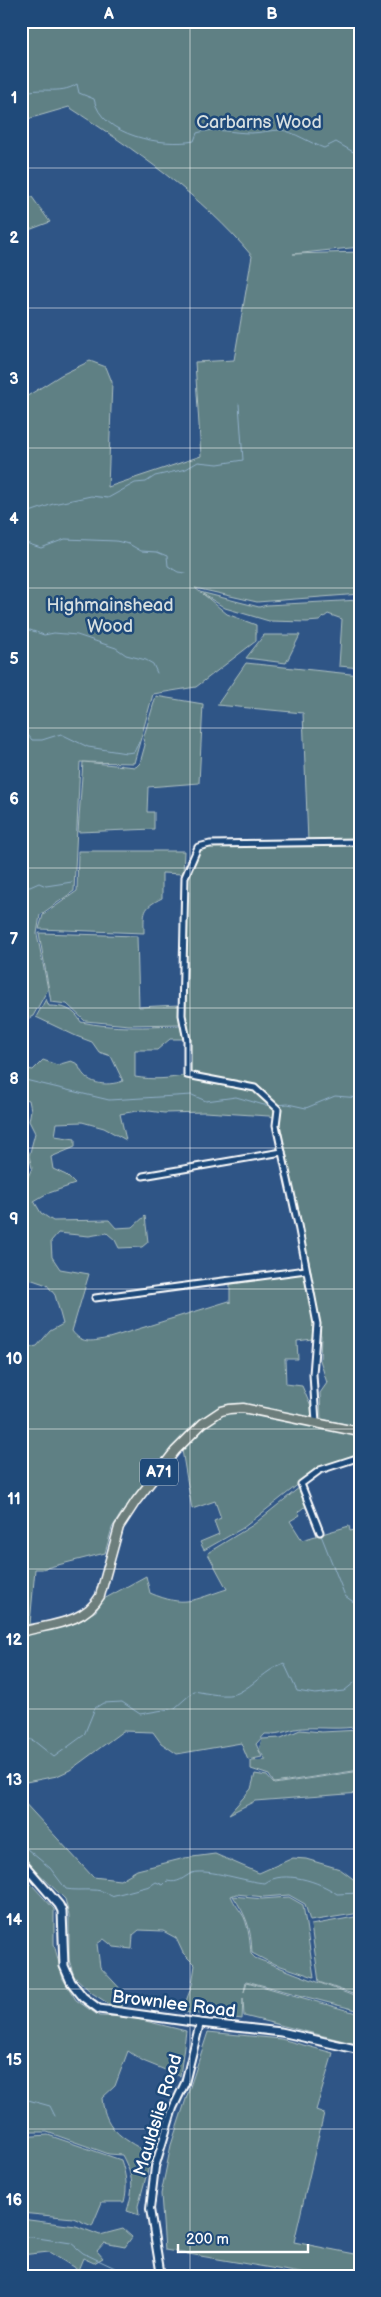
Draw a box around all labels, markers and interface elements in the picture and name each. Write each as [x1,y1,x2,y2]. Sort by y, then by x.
text: A [103,5,114,24]
text: B [266,5,278,24]
text: 1 [11,89,17,108]
park label: Carbarns Wood [196,112,322,133]
text: 2 [9,229,19,248]
text: 3 [9,370,19,389]
text: 4 [9,510,19,529]
park label: Highmainshead Wood [46,595,174,637]
text: 5 [9,650,19,669]
text: 6 [9,790,19,809]
text: 7 [10,930,19,949]
text: 8 [9,1070,19,1089]
text: 9 [9,1210,19,1229]
text: 10 [6,1350,22,1369]
road number: A71 [140,1458,178,1485]
text: 11 [7,1490,21,1509]
text: 12 [6,1631,23,1650]
text: 13 [6,1771,22,1790]
text: 14 [6,1911,23,1930]
street label: Brownlee Road [111,1986,237,2022]
text: 15 [6,2051,22,2070]
street label: Mauldslie Road [130,2052,186,2178]
text: 16 [6,2191,23,2210]
scale bar [178,2222,308,2254]
text: 200 m [186,2230,229,2249]

